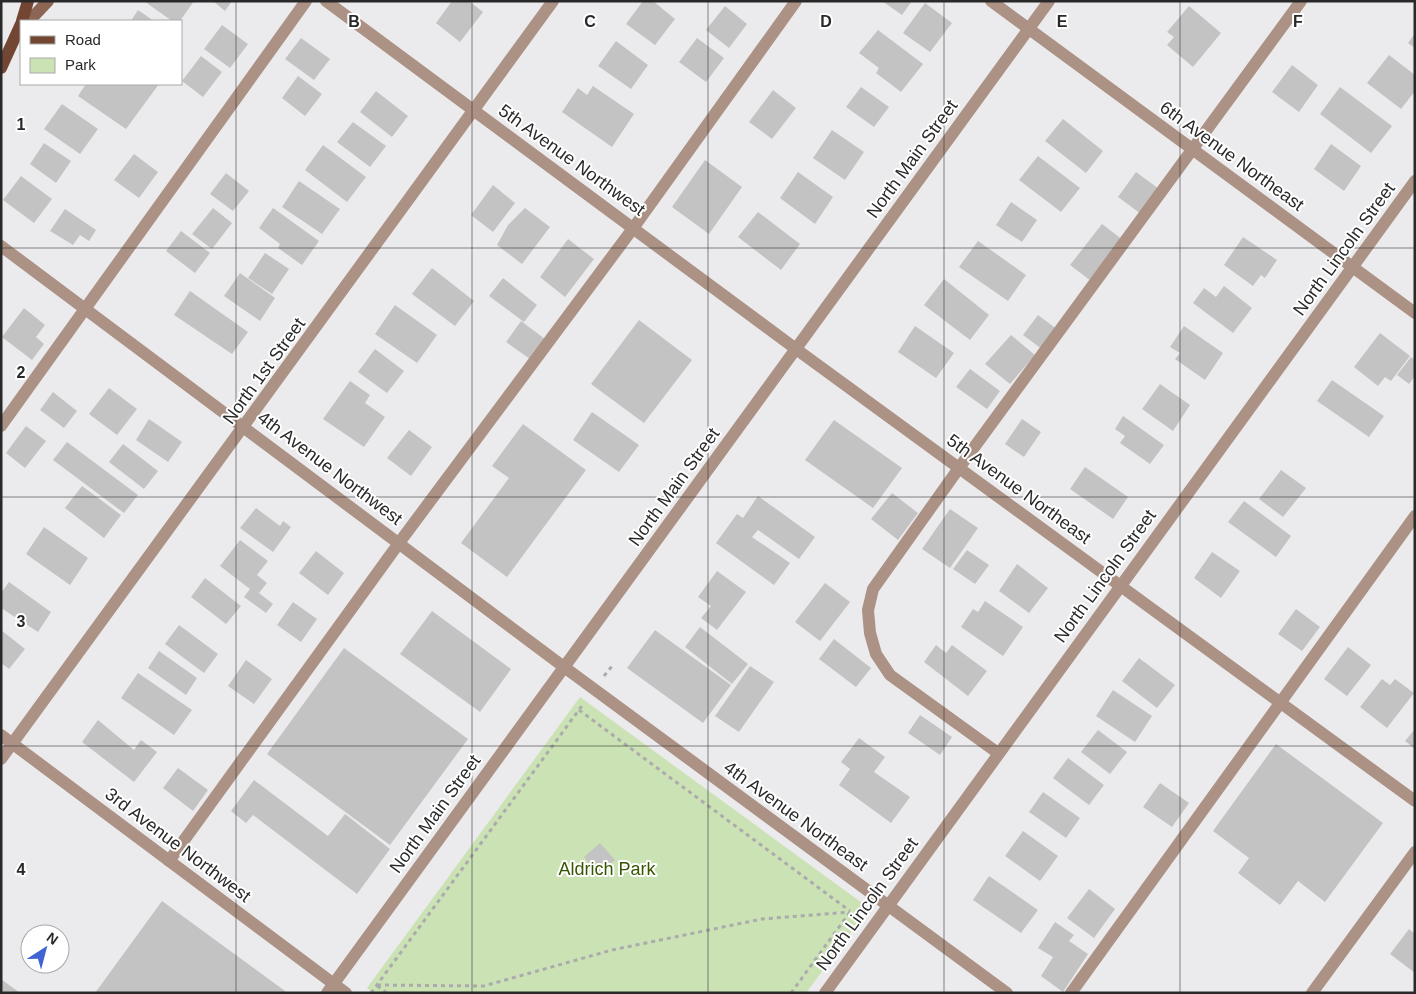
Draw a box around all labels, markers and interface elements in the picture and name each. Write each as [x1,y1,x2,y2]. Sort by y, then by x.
text: B [348,13,360,30]
text: C [584,13,596,30]
text: D [820,13,832,30]
text: E [1057,13,1068,30]
text: F [1293,13,1303,30]
legend [20,20,182,85]
text: Road [65,31,101,48]
text: Park [65,56,96,73]
street label: North Main Street [862,96,962,222]
street label: 6th Avenue Northeast [1156,97,1308,215]
street label: 5th Avenue Northwest [495,100,649,220]
text: 1 [17,116,26,133]
street label: North Lincoln Street [1289,179,1399,319]
street label: North 1st Street [219,314,309,428]
text: 2 [17,364,26,381]
street label: 4th Avenue Northwest [254,407,406,529]
street label: North Main Street [624,424,724,550]
street label: 5th Avenue Northeast [943,430,1095,548]
street label: North Lincoln Street [1050,506,1160,646]
text: 3 [17,613,26,630]
street label: North Main Street [385,751,485,877]
street label: 4th Avenue Northeast [720,757,872,875]
street label: 3rd Avenue Northwest [101,784,255,906]
street label: North Lincoln Street [812,834,922,974]
park label: Aldrich Park [558,859,657,879]
text: 4 [17,861,26,878]
north arrow [20,924,70,974]
text: N [44,929,61,948]

